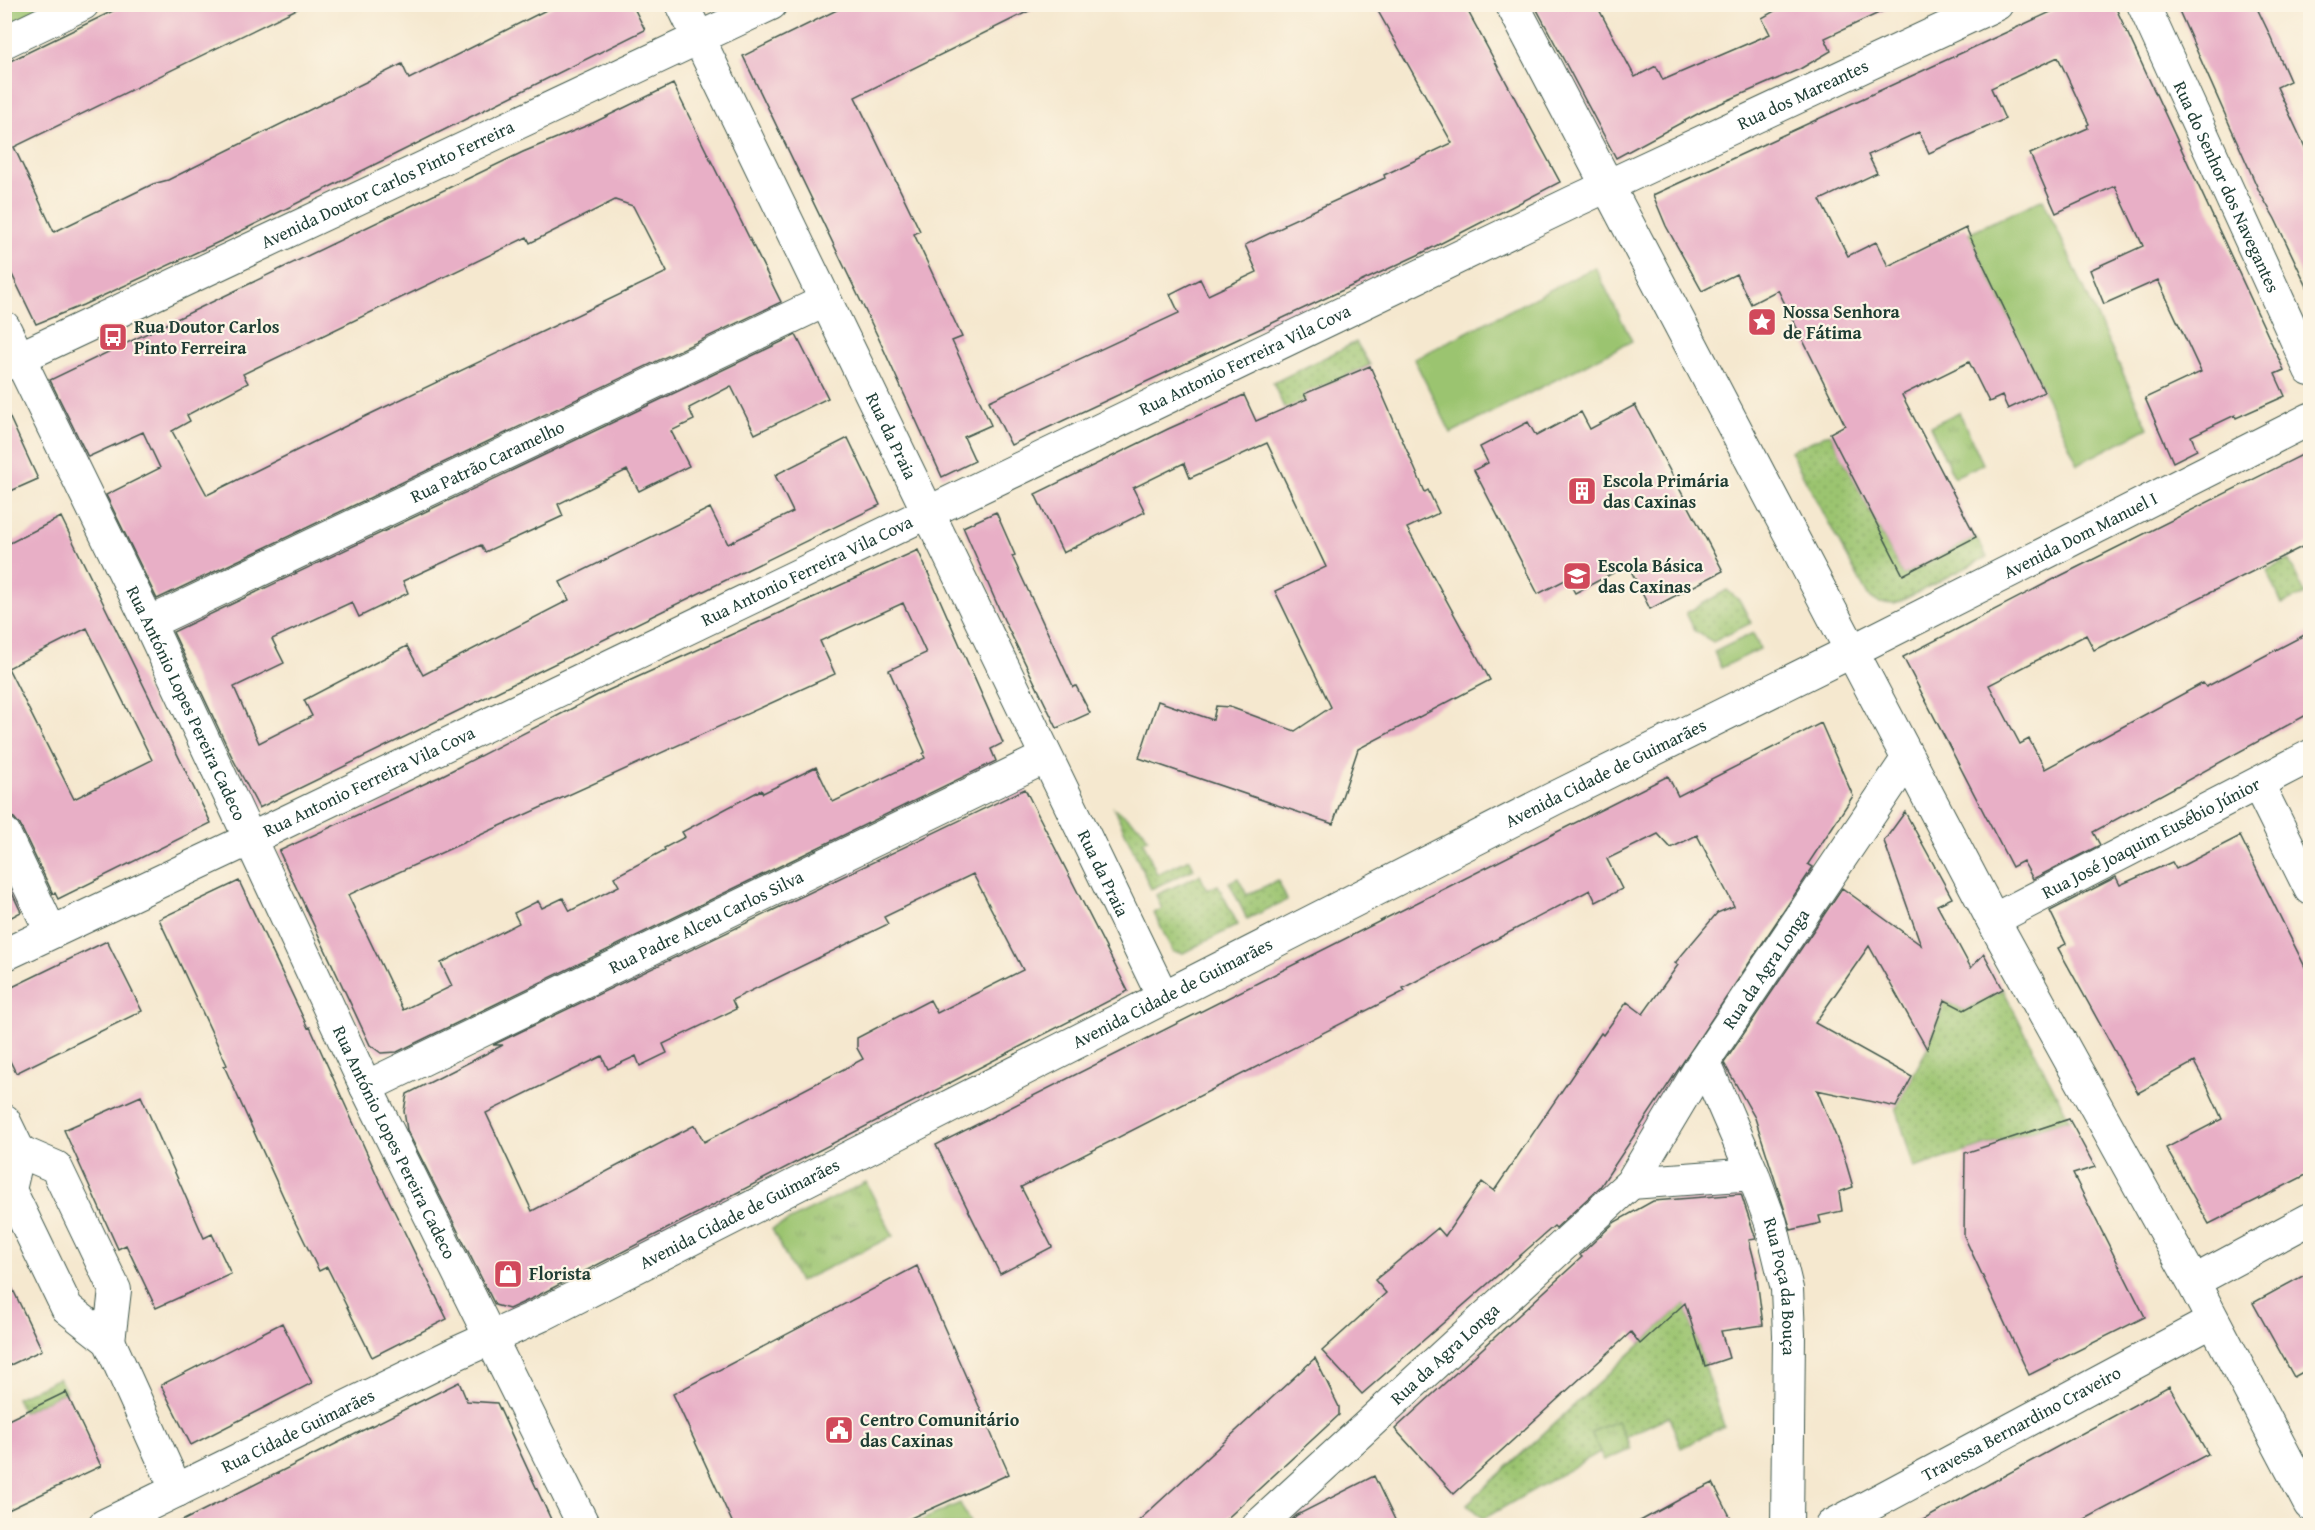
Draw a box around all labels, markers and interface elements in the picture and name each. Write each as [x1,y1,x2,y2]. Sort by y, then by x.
street label: Rua dos Mareantes [1733,52,1873,136]
street label: Rua do Senhor dos Navegantes [2167,76,2287,297]
street label: Avenida Doutor Carlos Pinto Ferreira [256,113,519,255]
street label: Rua Antonio Ferreira Vila Cova [1134,297,1355,422]
place label: Nossa Senhora de Fátima [1783,298,1901,346]
place icon: Nossa Senhora de Fátima [1746,306,1778,338]
place label: Rua Doutor Carlos Pinto Ferreira [134,313,280,361]
bus stop icon: Rua Doutor Carlos Pinto Ferreira [97,321,129,353]
street label: Rua da Praia [859,388,924,484]
street label: Rua Patrão Caramelho [406,413,569,510]
place label: Escola Primária das Caxinas [1603,467,1730,515]
building icon: Escola Primária das Caxinas [1566,475,1598,507]
street label: Avenida Dom Manuel I [1999,485,2162,585]
street label: Rua Antonio Ferreira Vila Cova [696,508,917,633]
place label: Escola Básica das Caxinas [1598,552,1704,600]
school or university icon: Escola Básica das Caxinas [1561,560,1593,592]
street label: Rua António Lopes Pereira Cadeco [120,581,254,825]
street label: Avenida Cidade de Guimarães [1500,711,1711,834]
street label: Rua Antonio Ferreira Vila Cova [258,719,480,844]
street label: Rua José Joaquim Eusébio Júnior [2037,770,2265,905]
street label: Rua da Praia [1071,825,1136,922]
street label: Rua Padre Alceu Carlos Silva [604,863,808,980]
street label: Rua da Agra Longa [1715,903,1816,1034]
street label: Avenida Cidade de Guimarães [1067,930,1277,1055]
street label: Rua António Lopes Pereira Cadeco [326,1021,463,1263]
street label: Avenida Cidade de Guimarães [634,1151,844,1276]
street label: Rua Poça da Bouça [1757,1213,1803,1356]
shop icon: Florista [492,1258,524,1290]
place label: Florista [529,1260,592,1287]
street label: Rua da Agra Longa [1384,1296,1506,1411]
street label: Travessa Bernardino Craveiro [1916,1359,2126,1488]
street label: Rua Cidade Guimarães [216,1381,379,1480]
place label: Centro Comunitário das Caxinas [860,1406,1020,1454]
public building icon: Centro Comunitário das Caxinas [823,1414,855,1446]

